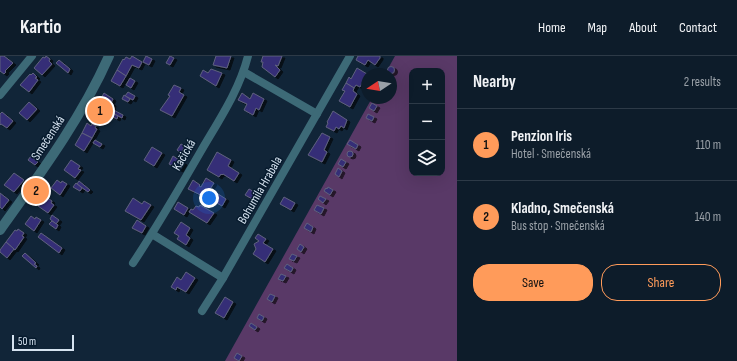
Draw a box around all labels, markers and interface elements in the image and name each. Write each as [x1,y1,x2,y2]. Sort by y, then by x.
text: Kartio [20,16,62,39]
text: Home [538,19,566,36]
text: Map [588,19,607,36]
text: About [629,19,657,36]
text: Contact [679,19,717,36]
north arrow [361,68,397,104]
map controls [409,68,445,176]
button: + [409,68,445,104]
text: Nearby [473,72,516,92]
text: 2 results [684,74,721,90]
pin: 1 [87,96,113,126]
button: − [409,104,445,140]
street label: Smečenská [28,113,68,163]
text: Penzion Iris [511,127,572,146]
street label: Kačická [169,136,199,174]
text: 1 [483,137,489,153]
text: 110 m [696,137,721,153]
button: layers [409,140,445,176]
text: Hotel · Smečenská [511,146,591,162]
street label: Bohumila Hrabala [234,153,286,227]
pin: 2 [23,176,49,206]
your location [199,188,219,208]
text: Kladno, Smečenská [511,199,614,218]
text: 2 [483,209,489,225]
text: 140 m [695,209,721,225]
text: Bus stop · Smečenská [511,218,605,234]
button: Save [473,264,593,301]
button: Share [601,264,721,301]
scale bar [12,333,74,352]
text: 50 m [18,335,36,348]

